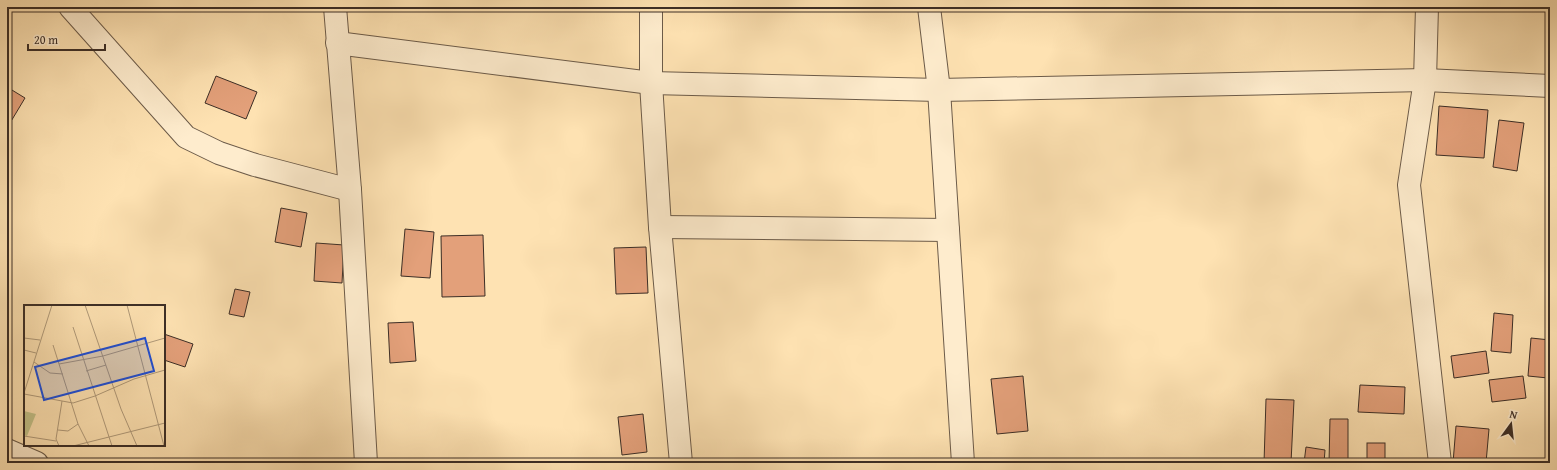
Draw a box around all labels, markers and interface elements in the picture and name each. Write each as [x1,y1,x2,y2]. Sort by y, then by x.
scale bar [28,26,105,52]
text: 20 m [34,31,58,48]
inset map [24,305,165,446]
north arrow [1491,404,1531,444]
text: N [1508,406,1520,423]

